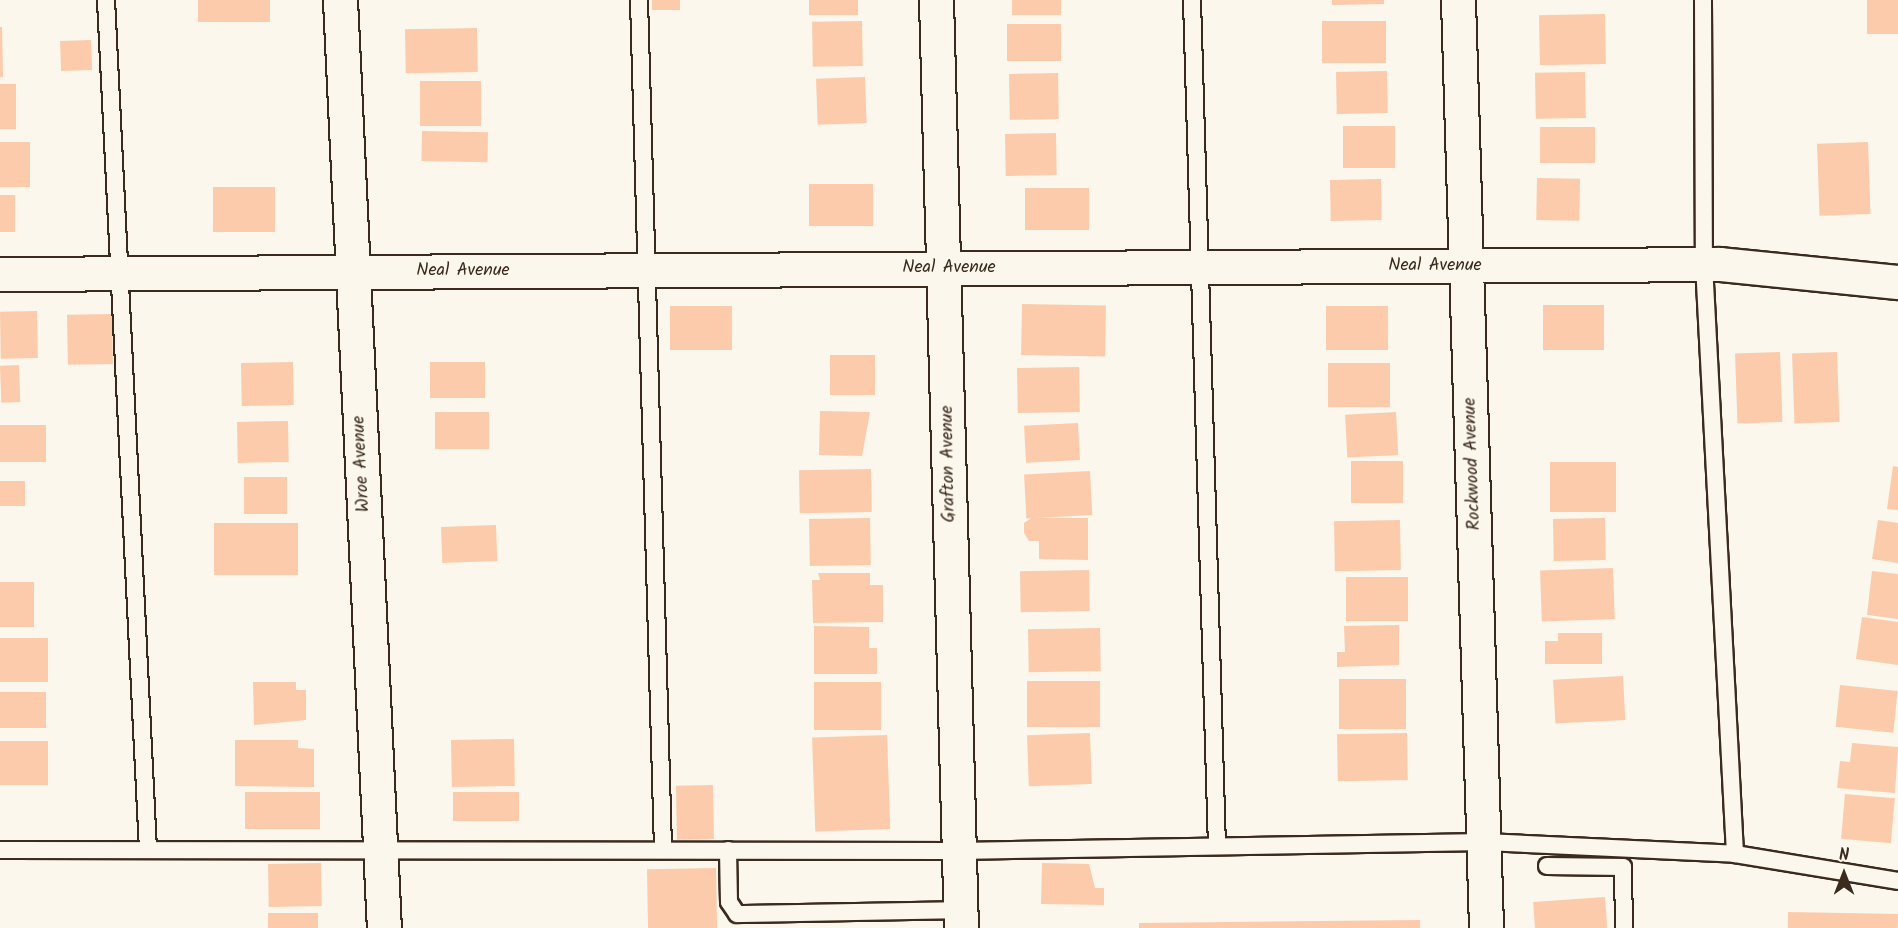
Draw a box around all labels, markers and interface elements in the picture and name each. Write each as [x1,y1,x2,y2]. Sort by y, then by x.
street label: Neal Avenue [1388,255,1482,277]
street label: Neal Avenue [902,257,996,279]
street label: Neal Avenue [416,260,510,282]
street label: Rockwood Avenue [1460,397,1486,531]
street label: Grafton Avenue [937,405,961,523]
street label: Wroe Avenue [349,415,375,513]
text: N [1839,843,1849,868]
north arrow [1814,844,1874,904]

